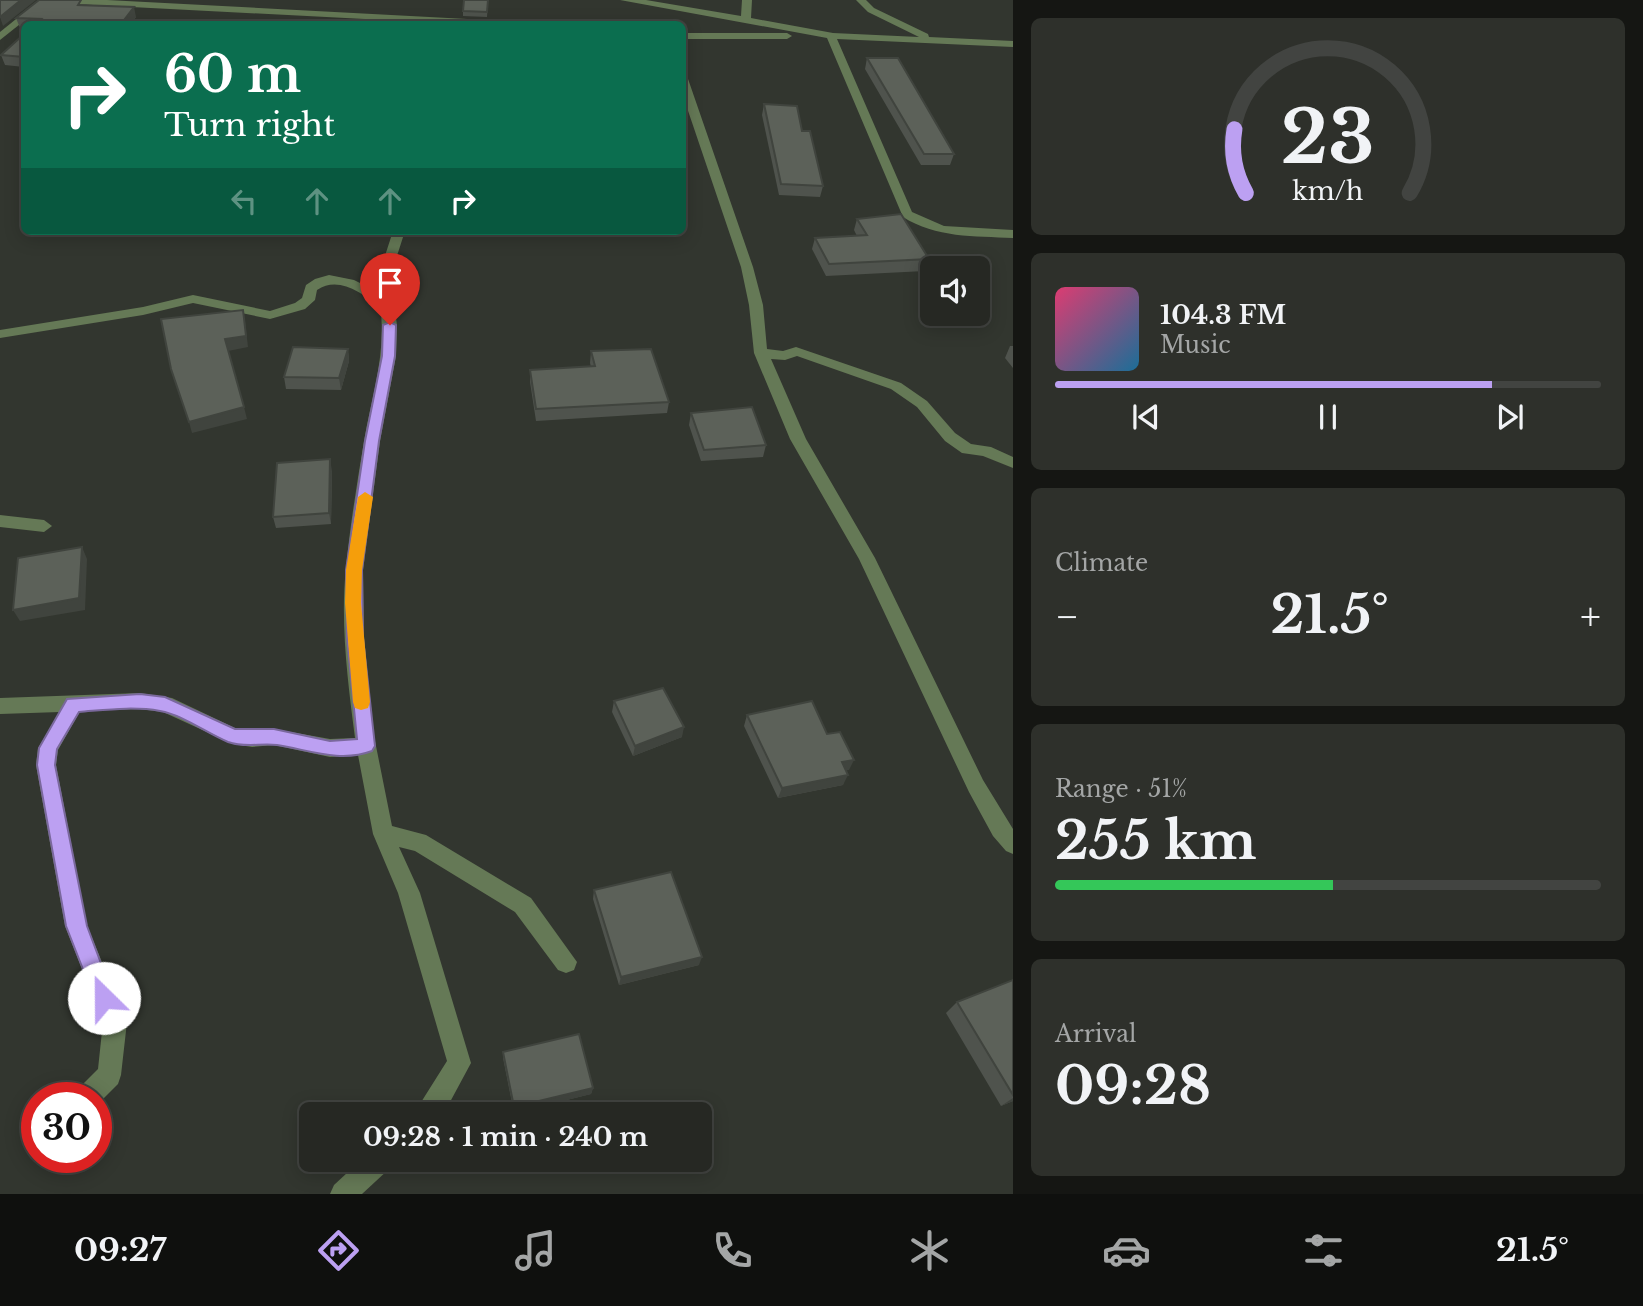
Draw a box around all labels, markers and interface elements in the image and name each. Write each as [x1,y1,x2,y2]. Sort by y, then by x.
text: 60 m [164,44,301,105]
icon: right [49,49,140,140]
text: 23 [1281,92,1375,183]
text: Turn right [164,105,335,145]
text: km/h [1293,175,1363,206]
icon: left [225,182,263,220]
icon: ahead [298,182,336,220]
icon: ahead [371,182,409,220]
icon: right [444,182,482,220]
pin [360,253,420,325]
map controls [920,256,990,326]
button: sound [920,256,990,326]
icon: arrive [371,264,409,302]
text: 104.3 FM [1160,299,1286,331]
text: Music [1160,331,1231,359]
icon: previous [1127,398,1165,436]
icon: pause [1309,398,1347,436]
icon: next [1491,398,1529,436]
text: Climate [1055,549,1148,577]
text: 21.5° [1270,583,1389,647]
text: − [1055,593,1079,640]
text: + [1580,593,1601,640]
text: Range · 51% [1055,775,1187,803]
text: 255 km [1055,809,1257,873]
position arrow [67,961,141,1035]
text: Arrival [1055,1020,1136,1048]
text: 09:28 [1055,1054,1211,1118]
speed limit sign: 30 [21,1082,112,1173]
text: 09:28 · 1 min · 240 m [363,1121,648,1153]
icon: directions [314,1226,363,1275]
icon: music [511,1226,560,1275]
icon: phone [708,1226,757,1275]
icon: climate [905,1226,954,1275]
icon: car [1102,1226,1151,1275]
icon: filters [1299,1226,1348,1275]
text: 09:27 [74,1230,166,1270]
text: 21.5° [1496,1230,1569,1270]

